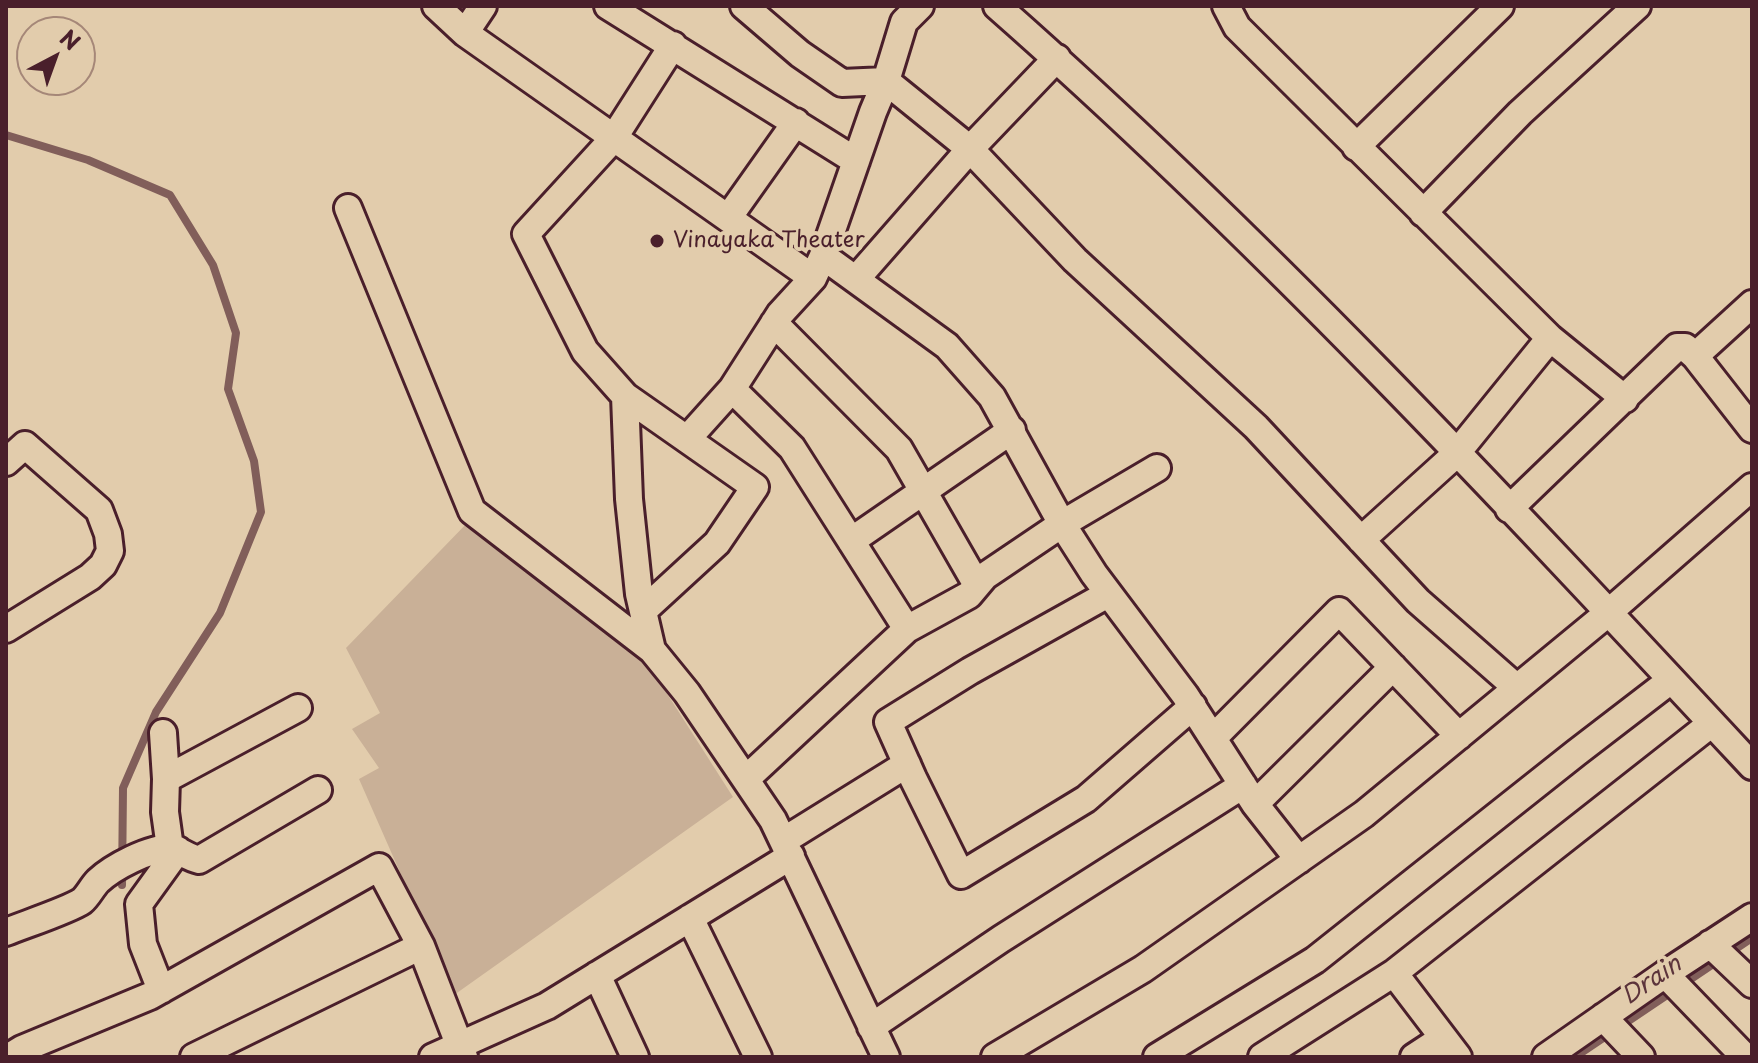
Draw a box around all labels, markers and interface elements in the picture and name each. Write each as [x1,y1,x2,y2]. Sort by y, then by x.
north arrow [16,16,96,96]
text: N [53,21,88,57]
place label: Vinayaka Theater [673,228,865,254]
marker: Vinayaka Theater [648,232,666,250]
water label: Drain [1617,951,1687,1011]

